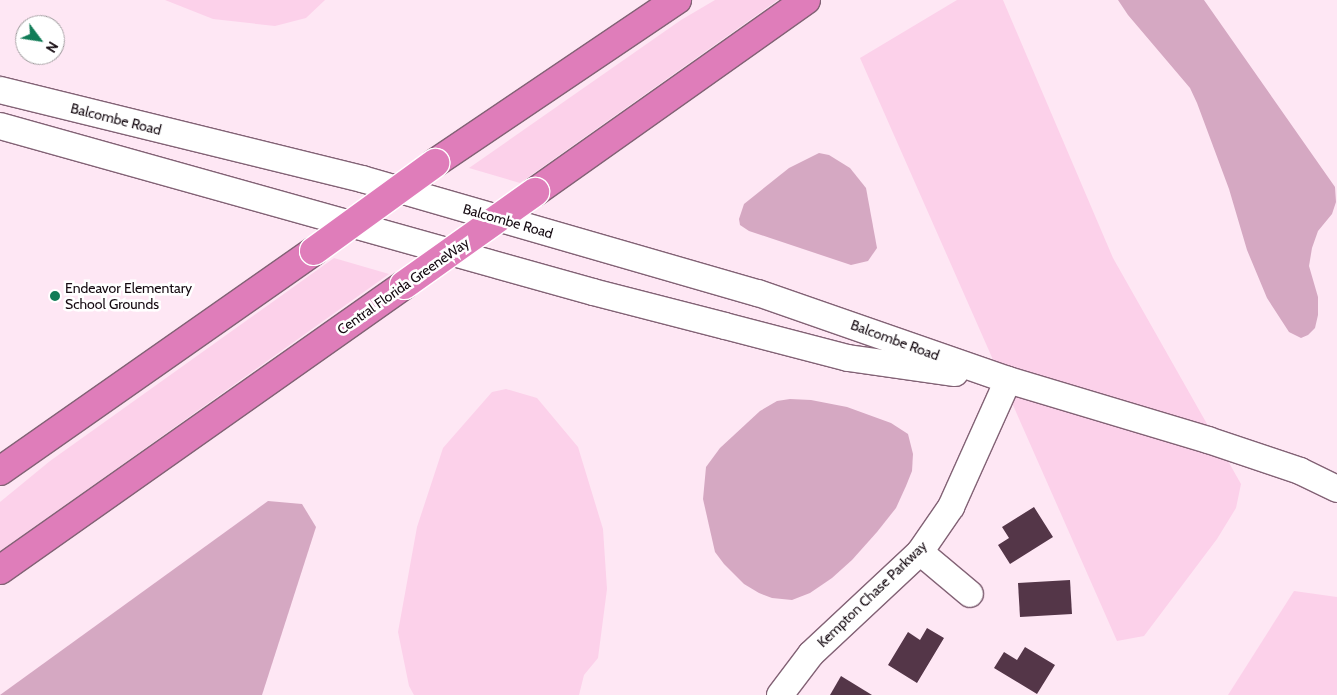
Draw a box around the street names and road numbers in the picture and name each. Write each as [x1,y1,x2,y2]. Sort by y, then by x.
street label: Balcombe Road [69,100,163,138]
street label: Balcombe Road [461,200,555,242]
street label: Central Florida GreeneWay [334,234,472,338]
street label: Balcombe Road [848,316,942,364]
street label: Kempton Chase Parkway [814,537,930,651]

